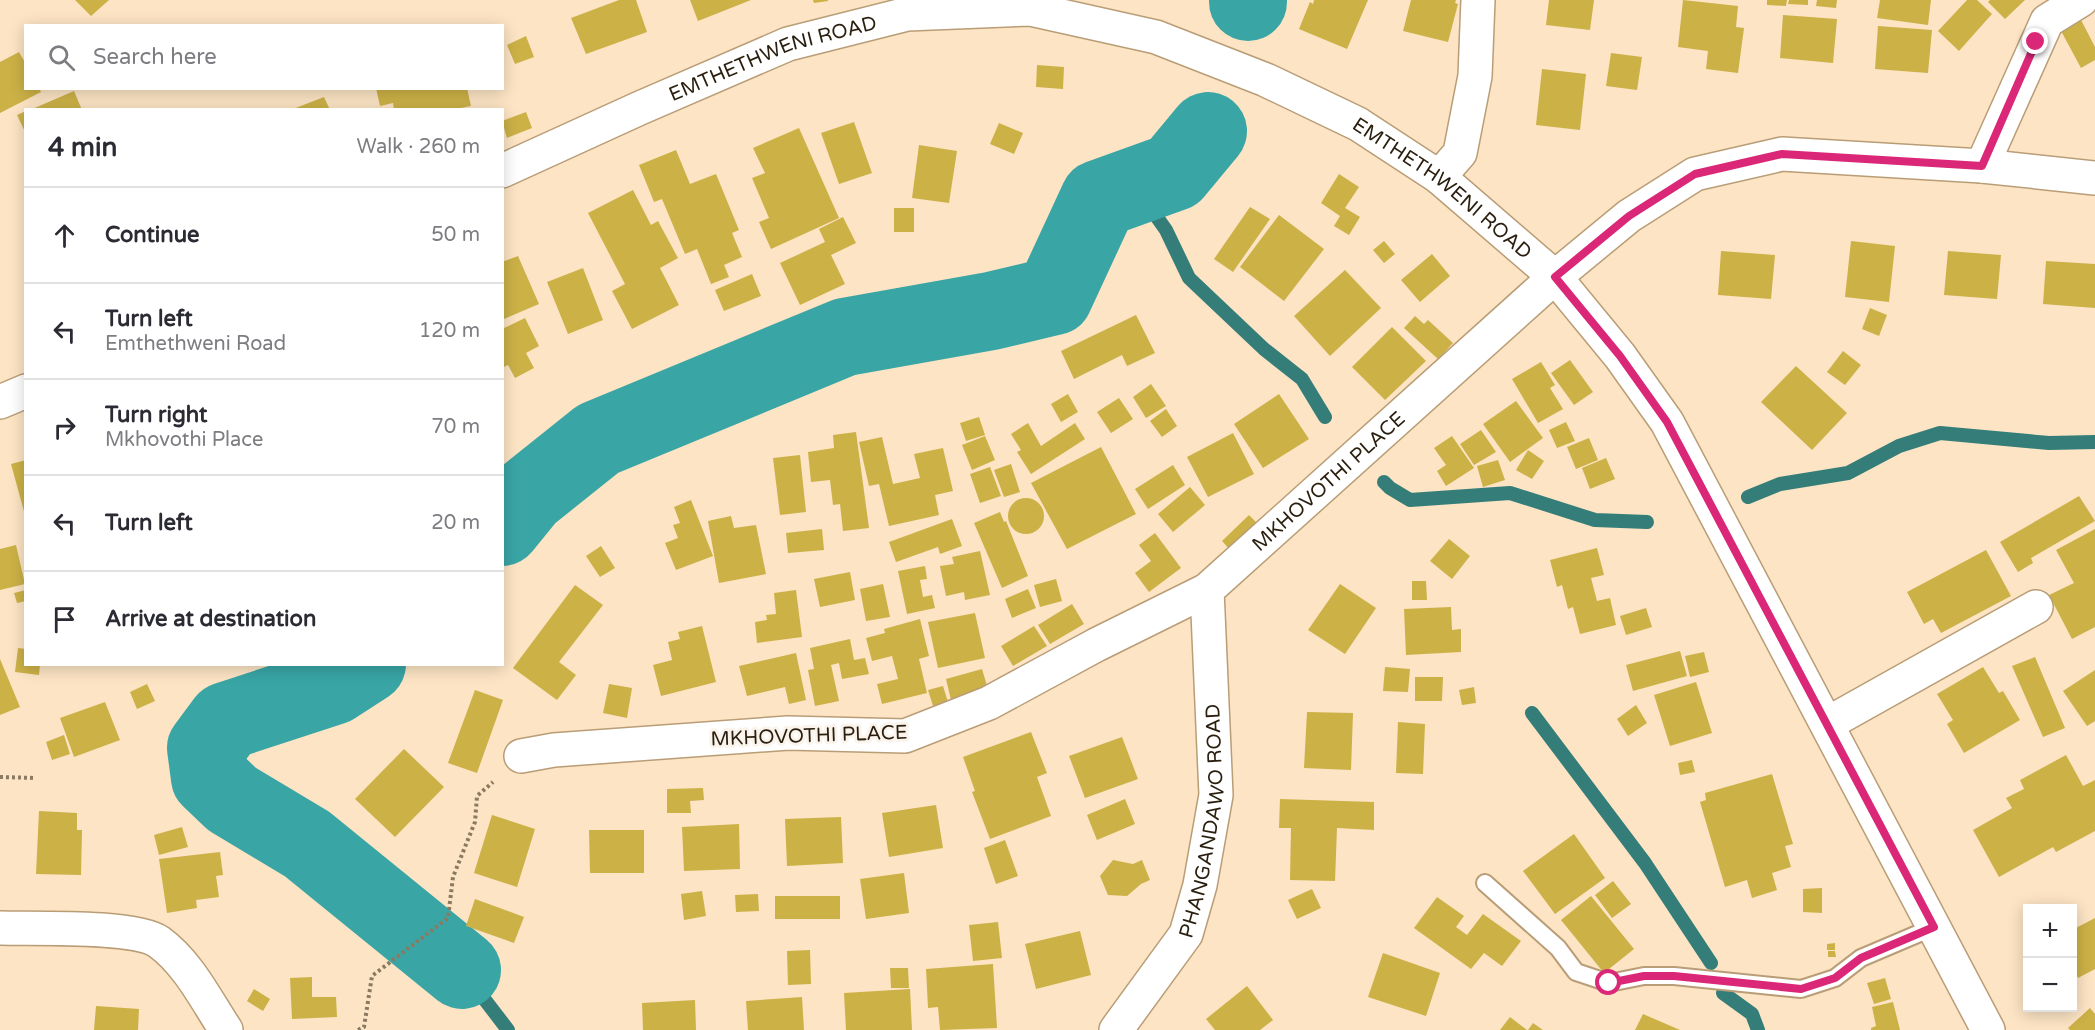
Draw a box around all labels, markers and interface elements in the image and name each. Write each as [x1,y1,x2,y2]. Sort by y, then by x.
street label: EMTHETHWENI ROAD [665,11,879,107]
search box [24,24,504,90]
route end [2022,28,2048,54]
icon: search [45,41,78,74]
text: Search here [93,44,217,70]
street label: EMTHETHWENI ROAD [1348,113,1536,265]
text: 4 min [48,132,117,163]
text: Walk · 260 m [357,135,480,159]
icon: ahead [48,219,81,252]
text: Continue [105,222,200,248]
text: 50 m [431,223,480,247]
text: Turn left [105,306,193,332]
icon: left [48,315,81,348]
text: 120 m [419,319,480,343]
text: Emthethweni Road [105,332,286,356]
text: Turn right [105,402,207,428]
street label: MKHOVOTHI PLACE [1247,407,1410,557]
icon: right [48,411,81,444]
text: 70 m [431,415,480,439]
text: Mkhovothi Place [105,428,263,452]
icon: left [48,507,81,540]
text: Turn left [105,510,193,536]
text: 20 m [431,511,480,535]
icon: arrive [48,603,81,636]
text: Arrive at destination [105,606,316,632]
street label: PHANGANDAWO ROAD [1174,703,1231,941]
street label: MKHOVOTHI PLACE [710,721,908,751]
map controls [2023,904,2077,1012]
button: + [2023,904,2077,958]
button: − [2023,958,2077,1012]
route start [1595,969,1621,995]

